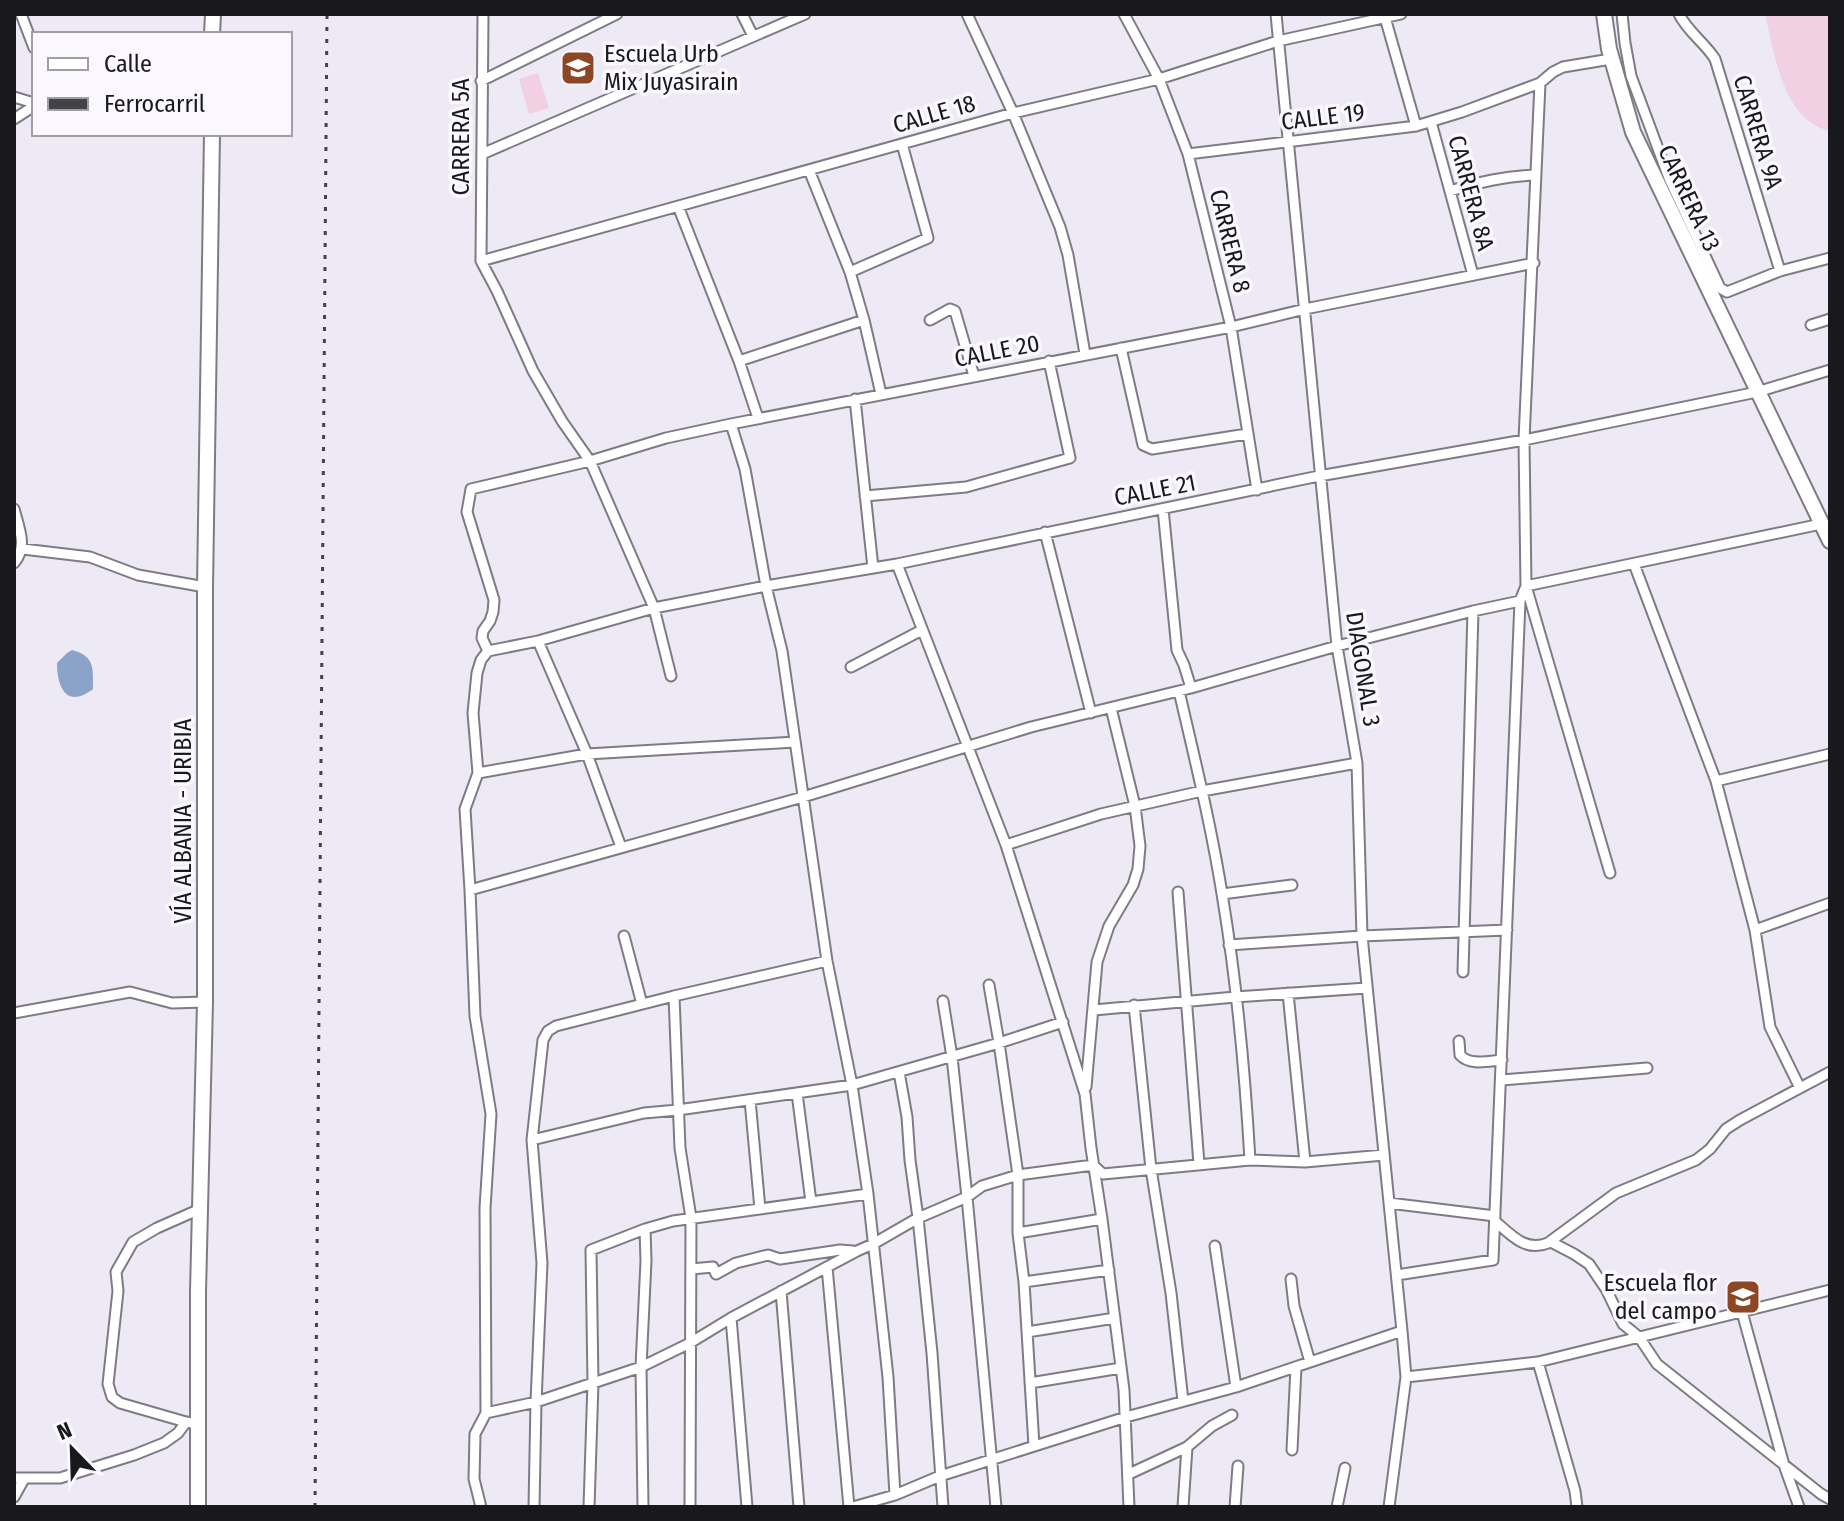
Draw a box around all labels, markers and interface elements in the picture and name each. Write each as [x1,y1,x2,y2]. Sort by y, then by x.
legend [32,32,292,136]
place label: Escuela Urb Mix Juyasirain [604,40,739,96]
school or university icon: Escuela Urb Mix Juyasirain [559,49,597,87]
text: Calle [104,50,152,78]
street label: CARRERA 9A [1727,72,1789,193]
street label: CARRERA 5A [447,78,475,196]
street label: CALLE 18 [890,89,978,139]
text: Ferrocarril [104,90,205,118]
street label: CALLE 19 [1280,98,1366,136]
street label: CARRERA 8A [1442,132,1500,254]
street label: CARRERA 13 [1652,141,1726,255]
street label: CARRERA 8 [1204,186,1256,296]
street label: CALLE 20 [952,329,1042,373]
street label: CALLE 21 [1112,468,1198,512]
street label: DIAGONAL 3 [1340,610,1386,728]
street label: VÍA ALBANIA - URIBIA [168,718,197,923]
place label: Escuela flor del campo [1604,1269,1718,1325]
school or university icon: Escuela flor del campo [1724,1278,1762,1316]
north arrow [32,1409,112,1489]
text: N [53,1416,76,1446]

